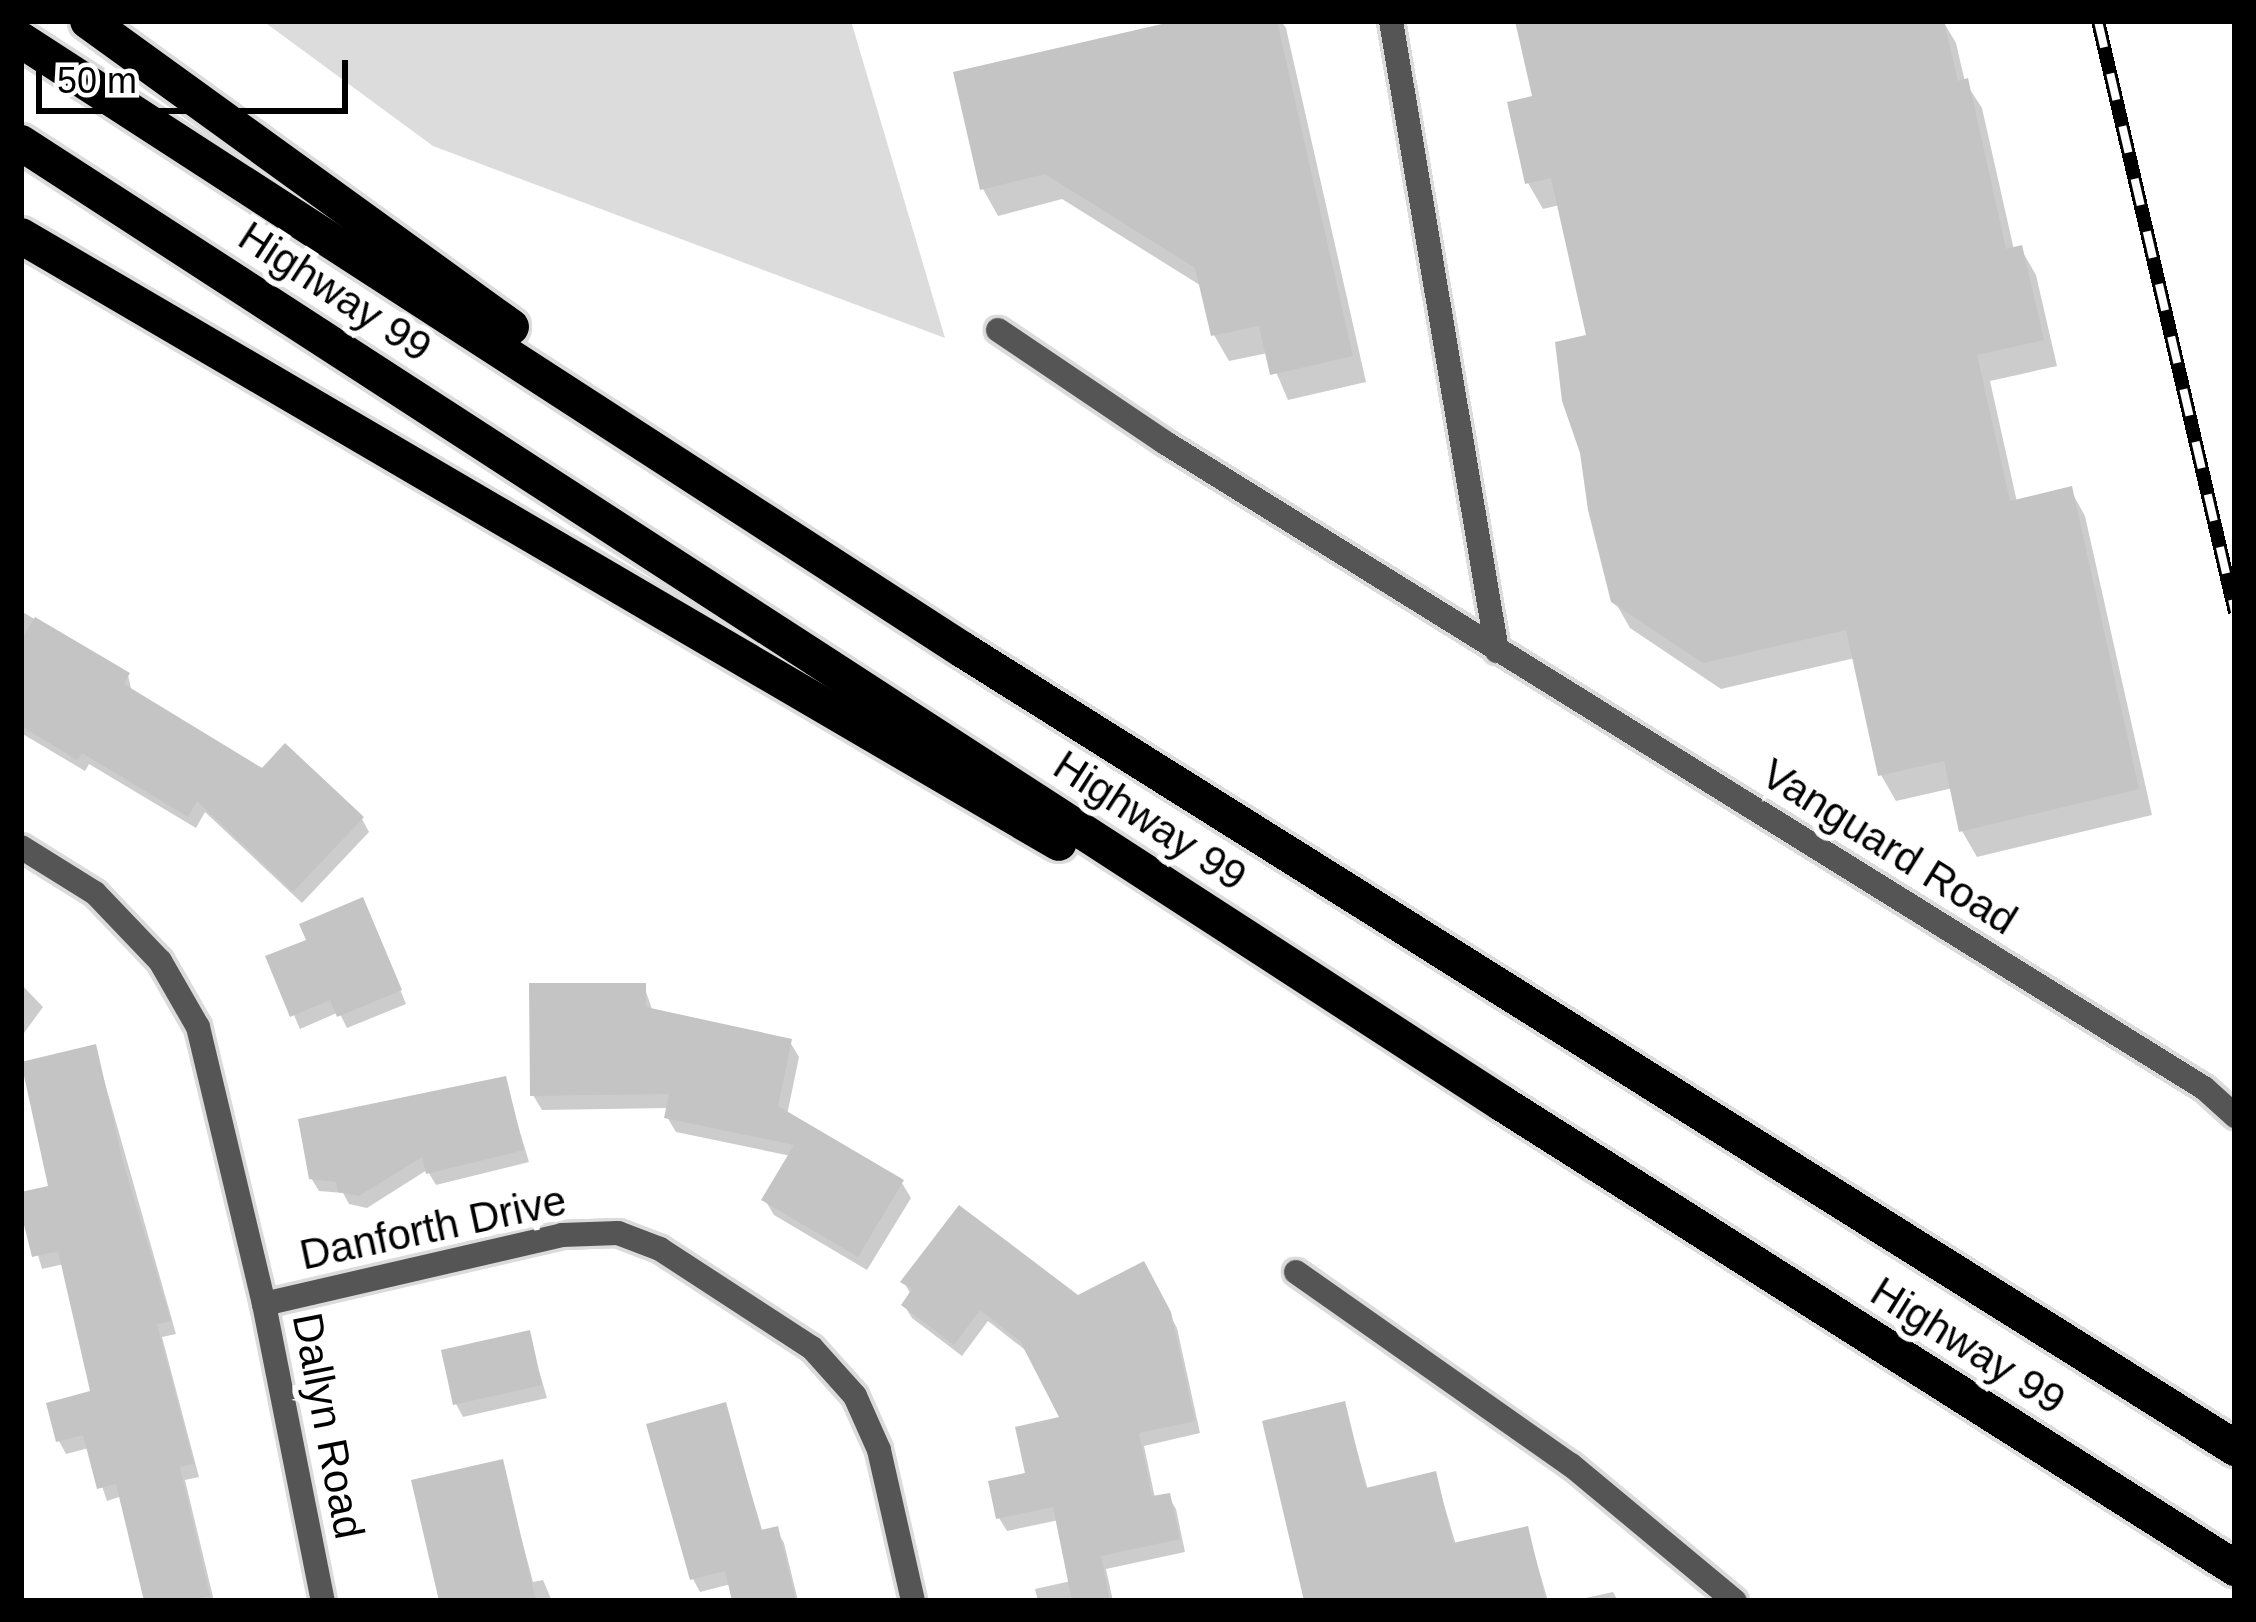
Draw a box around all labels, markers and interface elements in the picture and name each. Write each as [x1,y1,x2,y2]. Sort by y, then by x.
scale bar [42,36,354,110]
text: 50 m [57,60,137,101]
street label: Highway 99 [229,211,441,373]
street label: Highway 99 [1044,740,1256,902]
street label: Vanguard Road [1752,748,2026,946]
street label: Danforth Drive [295,1175,571,1281]
street label: Highway 99 [1862,1266,2074,1426]
street label: Dallyn Road [281,1309,375,1543]

